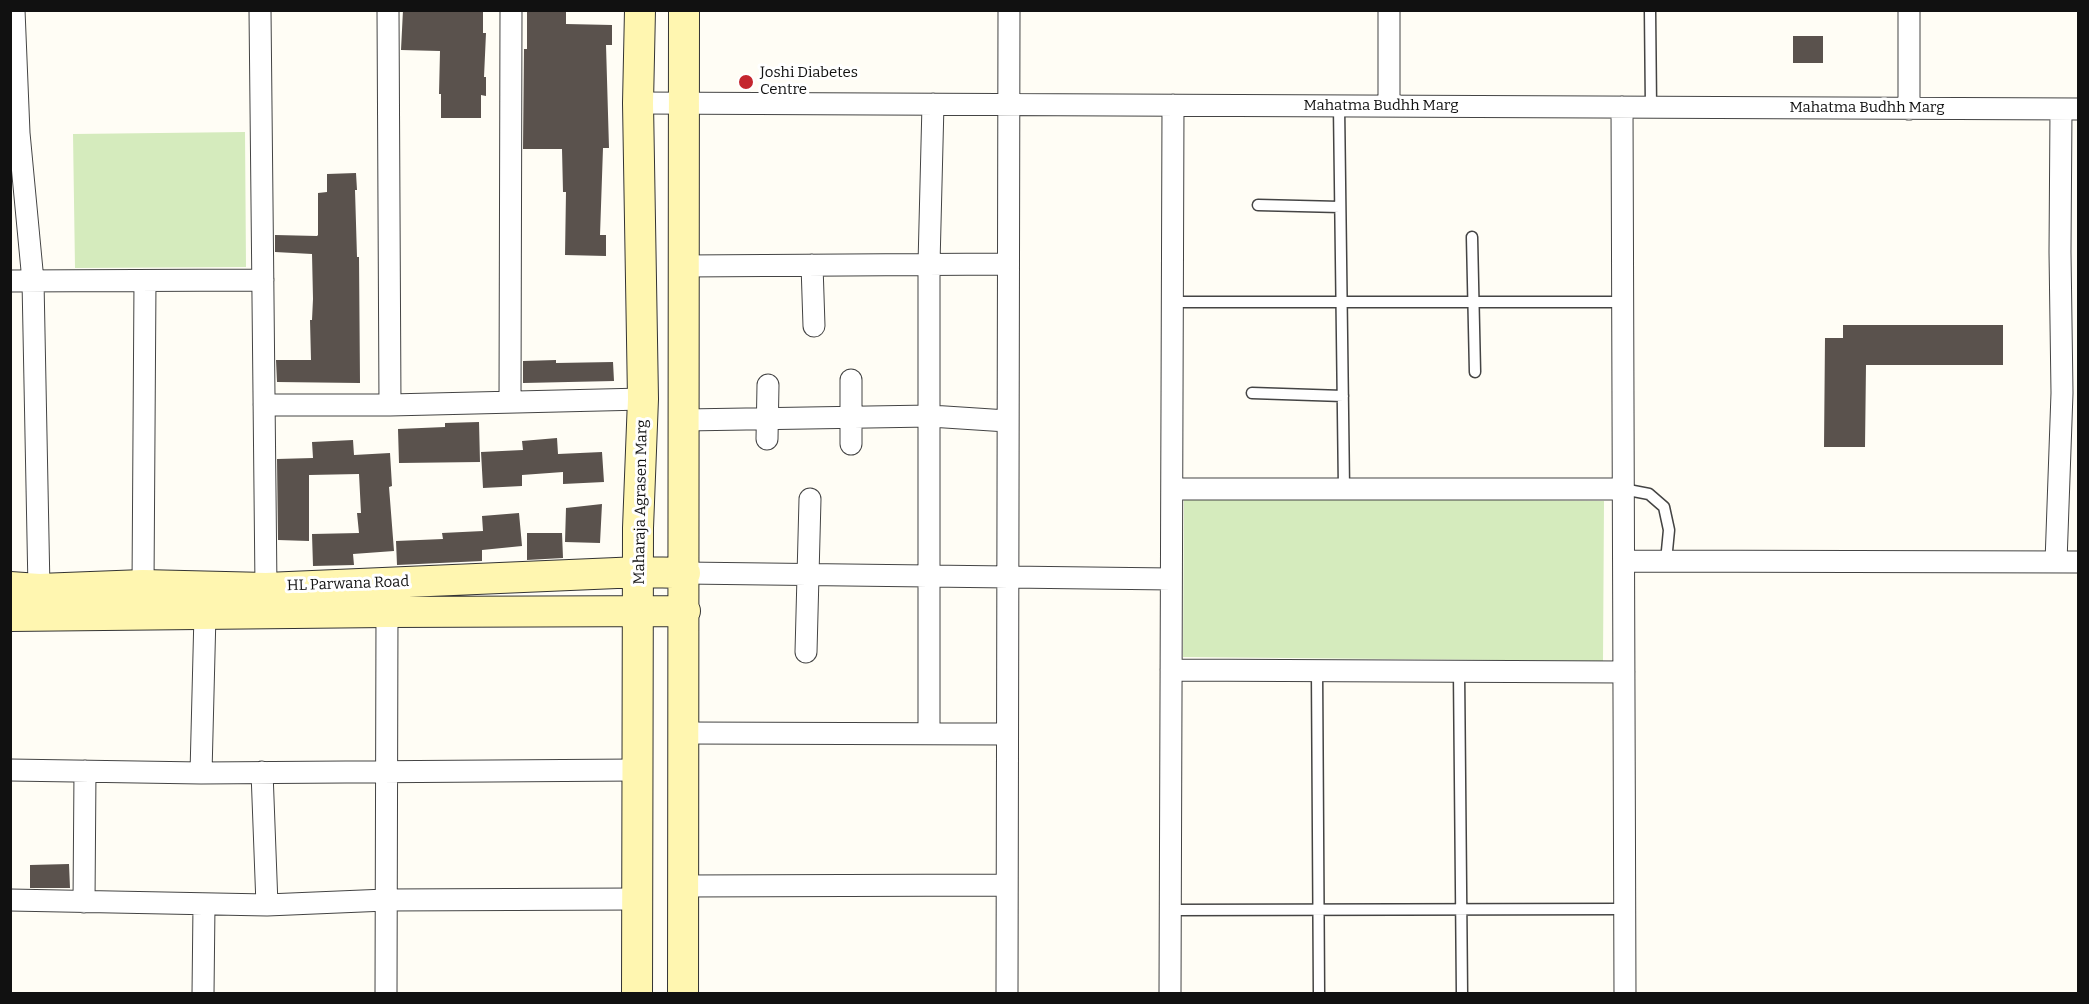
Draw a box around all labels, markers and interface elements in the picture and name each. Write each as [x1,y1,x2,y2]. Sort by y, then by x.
place label: Joshi Diabetes Centre [760,64,858,99]
marker: Joshi Diabetes Centre [737,73,755,91]
street label: Mahatma Budhh Marg [1303,97,1459,115]
street label: Mahatma Budhh Marg [1789,99,1945,117]
street label: Maharaja Agrasen Marg [631,419,651,585]
street label: HL Parwana Road [286,573,410,595]

